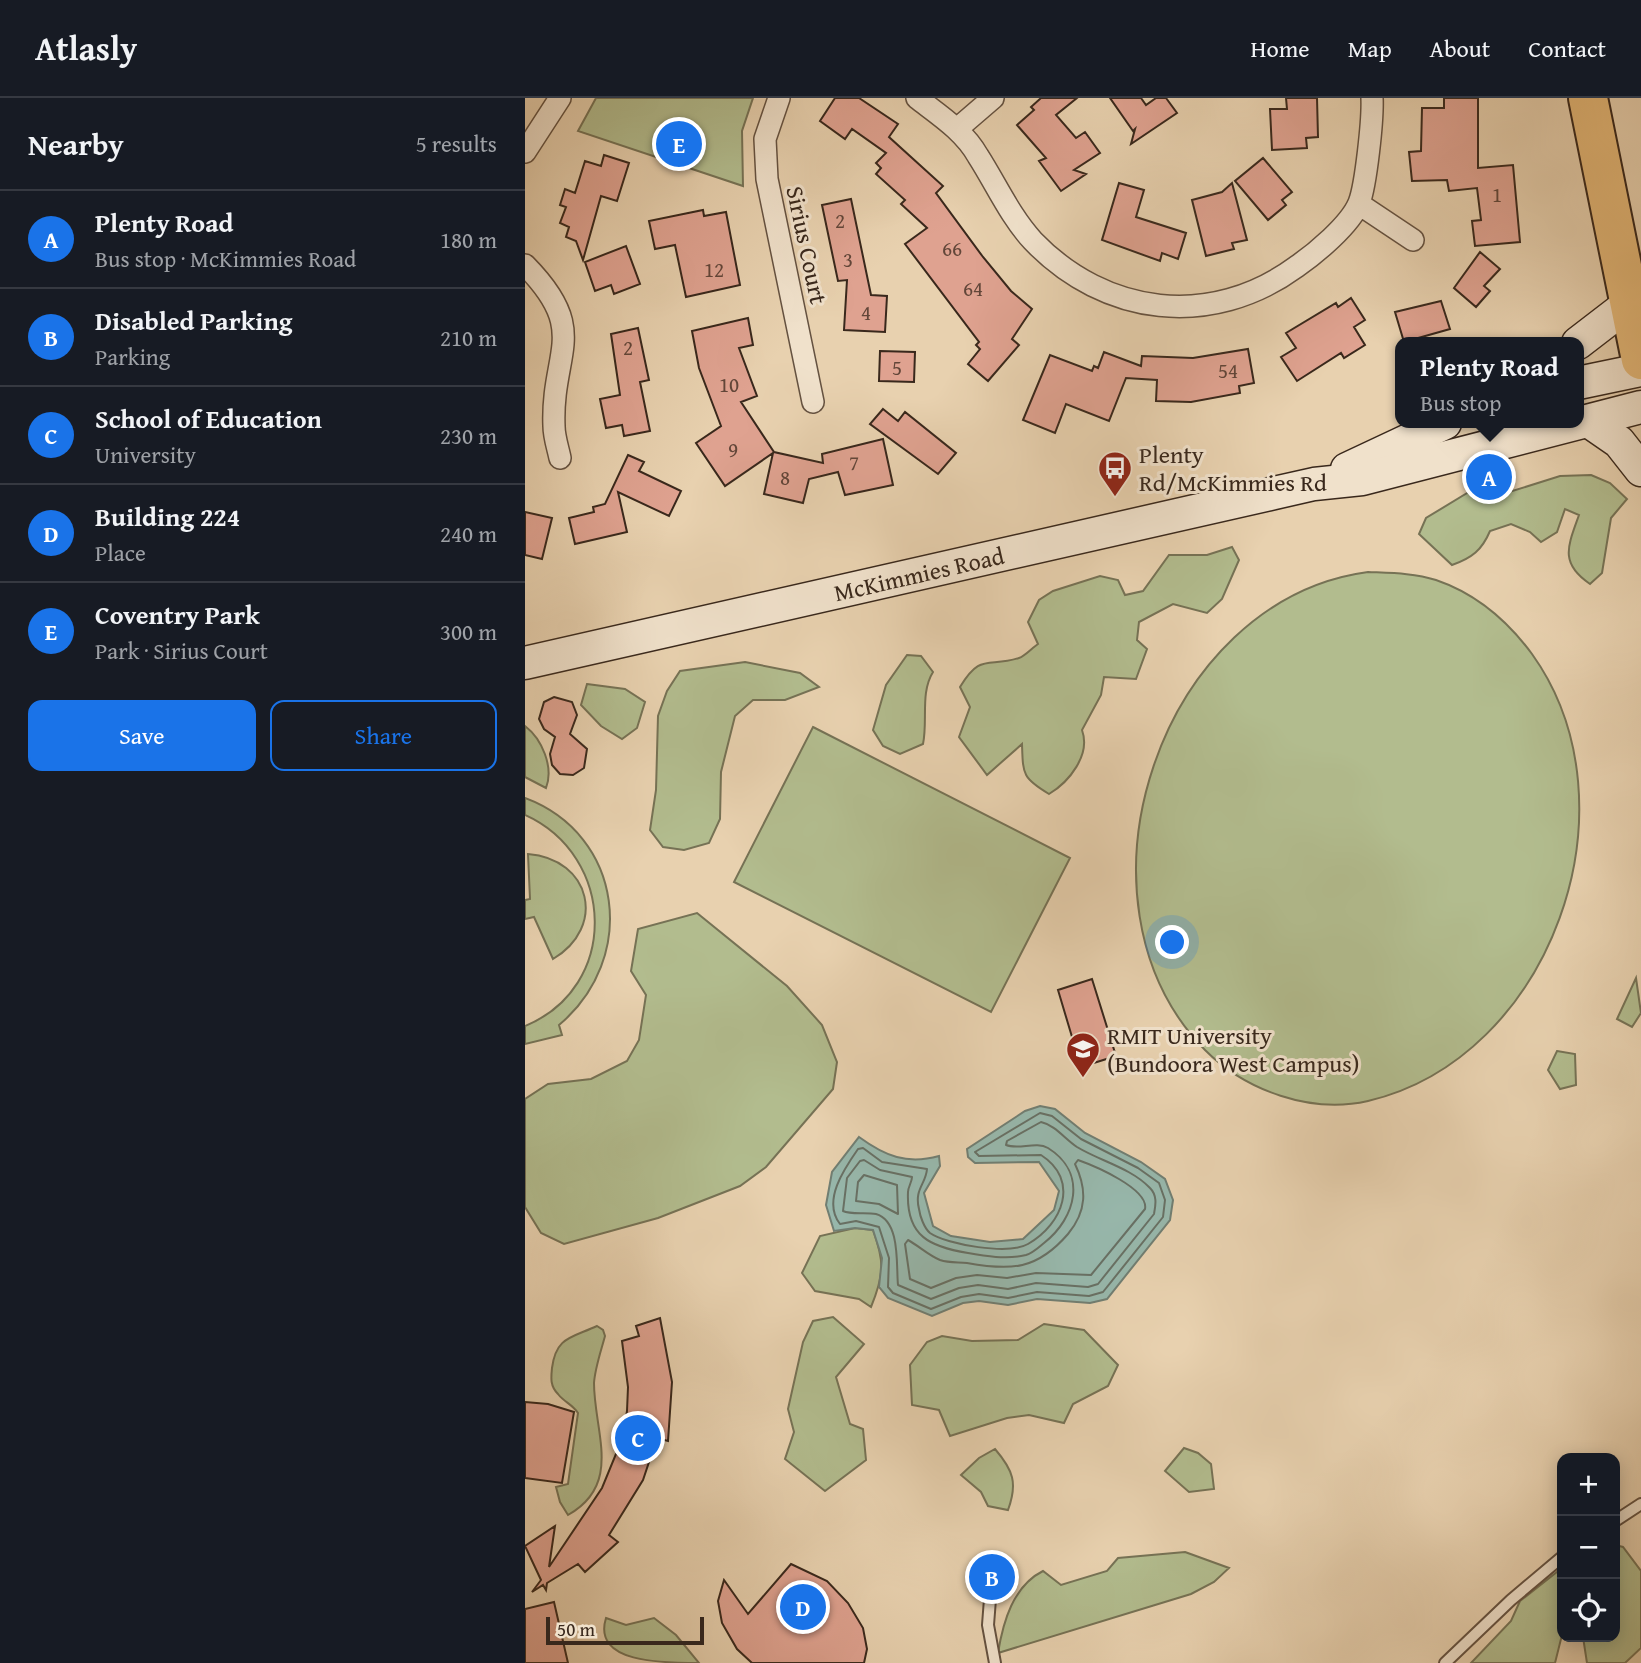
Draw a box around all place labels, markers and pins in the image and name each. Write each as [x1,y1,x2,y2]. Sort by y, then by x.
pin: E [656,118,702,170]
place label: Plenty Rd/McKimmies Rd [1139,437,1327,500]
bus stop icon: Plenty Rd/McKimmies Rd [1096,449,1134,498]
pin: A [1466,451,1512,503]
place label: RMIT University (Bundoora West Campus) [1107,1018,1360,1081]
school or university icon: RMIT University (Bundoora West Campus) [1064,1030,1102,1079]
pin: C [615,1412,661,1464]
pin: B [969,1551,1015,1603]
pin: D [780,1581,826,1633]

